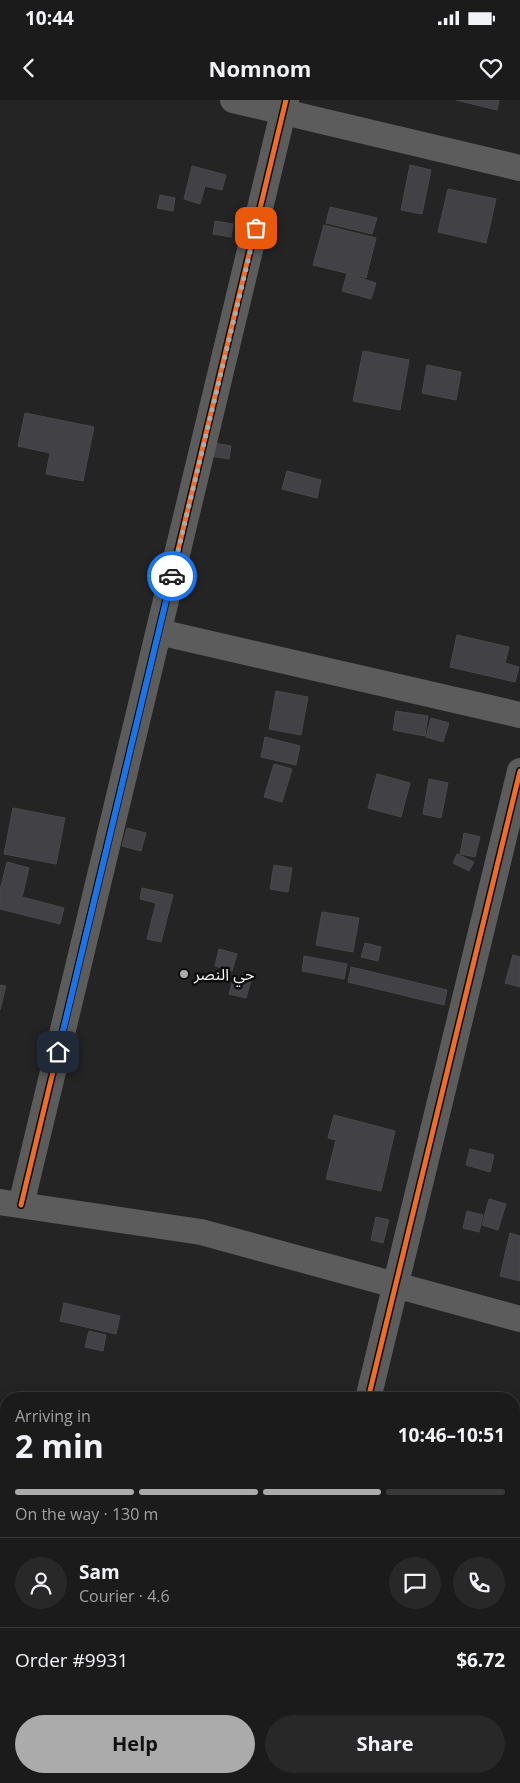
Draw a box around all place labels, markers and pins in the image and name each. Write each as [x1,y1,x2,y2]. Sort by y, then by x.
pin [235,207,277,249]
place label: حي النصر [193,963,254,987]
marker: حي النصر [178,968,190,980]
pin [37,1031,79,1073]

